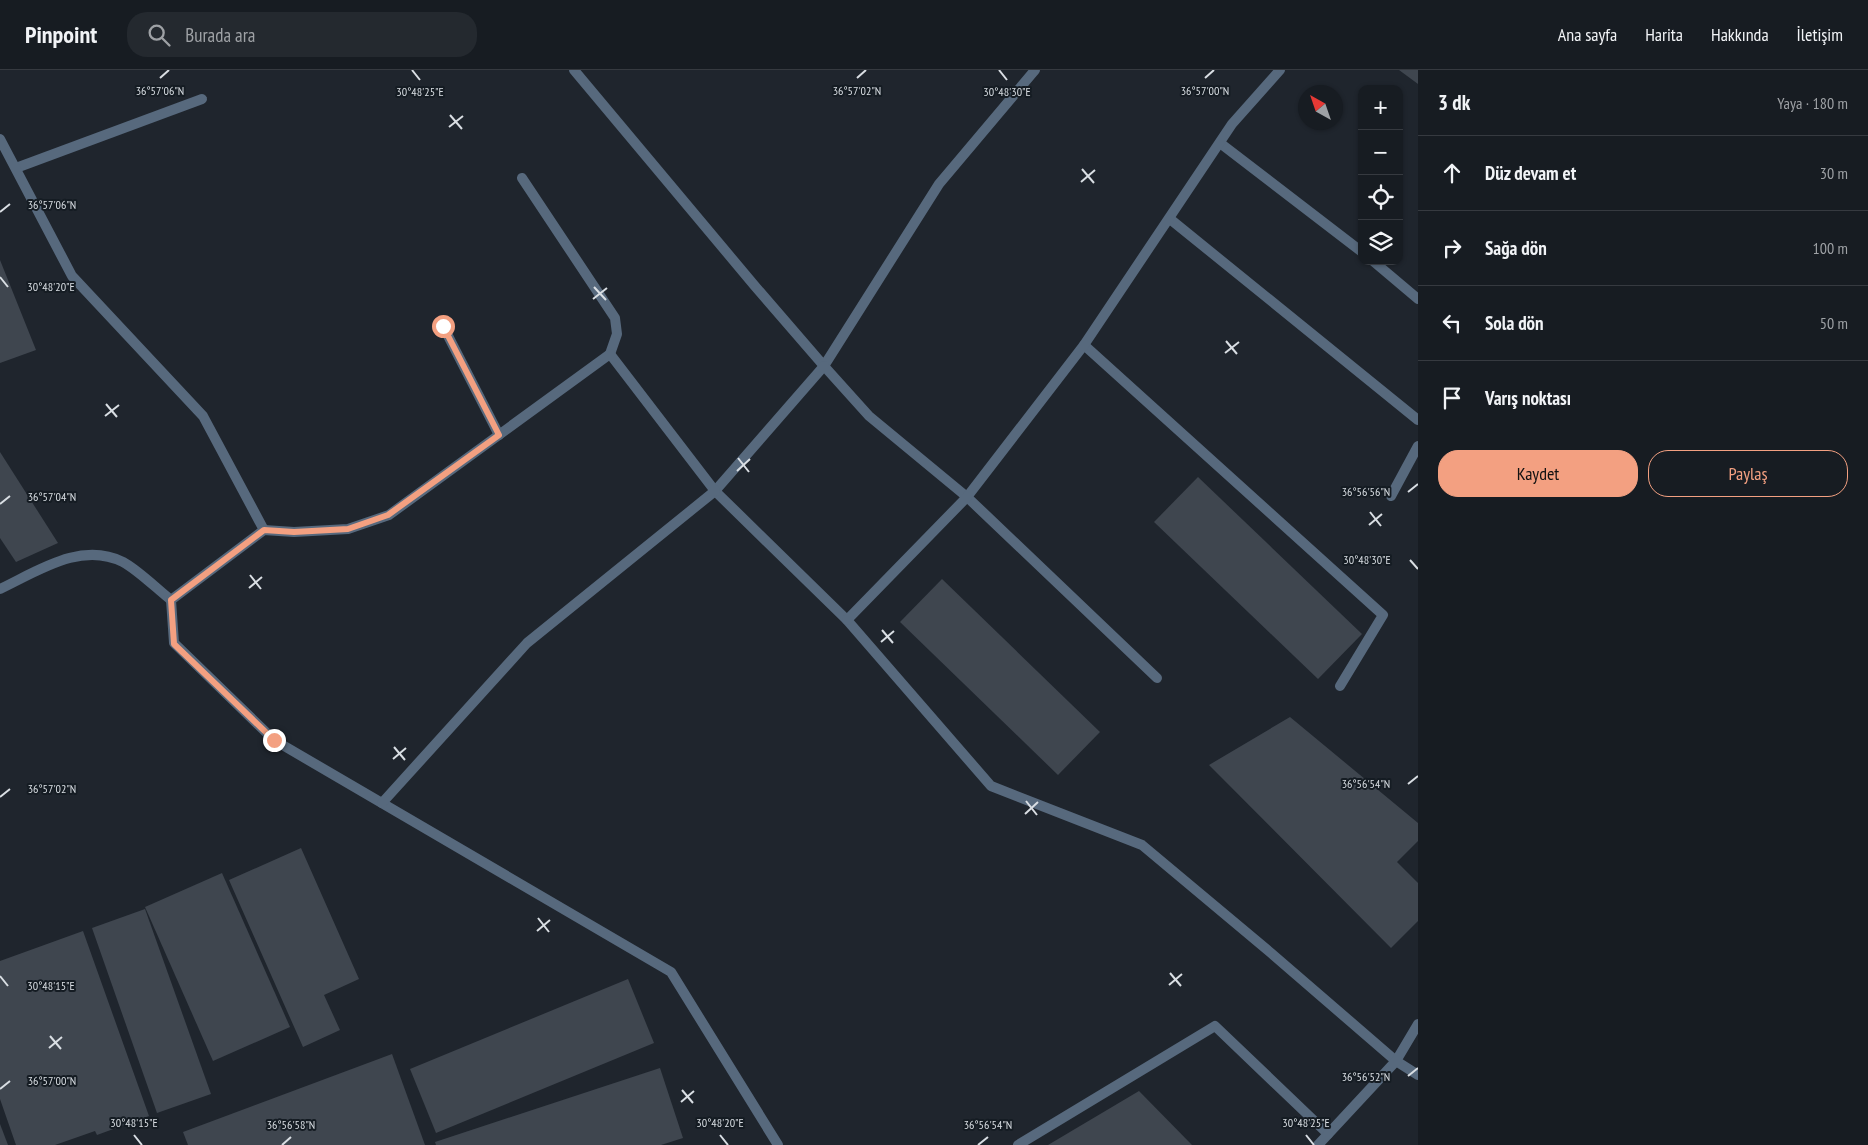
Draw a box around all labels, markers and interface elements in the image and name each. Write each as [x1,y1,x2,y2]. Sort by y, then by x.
search box [127,12,477,57]
text: Pinpoint [25,19,97,50]
icon: search [145,21,173,49]
text: Burada ara [185,23,255,47]
text: Ana sayfa [1558,23,1617,46]
text: Harita [1645,23,1683,46]
text: Hakkında [1711,23,1769,46]
text: İletişim [1797,23,1843,46]
text: 36°57'06"N [136,83,184,98]
text: 36°57'02"N [833,83,881,98]
text: 36°57'00"N [1181,83,1229,98]
text: 30°48'25"E [396,84,444,99]
text: 30°48'30"E [983,84,1031,99]
north arrow [1298,85,1343,130]
map controls [1358,85,1403,265]
button: + [1358,85,1403,130]
text: 3 dk [1438,89,1470,116]
text: Yaya · 180 m [1777,93,1848,113]
button: − [1358,130,1403,175]
icon: ahead [1438,159,1466,187]
text: Düz devam et [1485,161,1576,185]
text: 30 m [1820,163,1848,183]
button: locate [1358,175,1403,220]
text: 36°57'06"N [28,197,76,212]
button: layers [1358,220,1403,265]
icon: right [1438,234,1466,262]
text: Sağa dön [1485,236,1547,260]
text: 100 m [1813,238,1848,258]
text: 30°48'20"E [27,279,75,294]
icon: left [1438,309,1466,337]
text: Sola dön [1485,311,1544,335]
text: 50 m [1820,313,1848,333]
route start [432,315,455,338]
icon: arrive [1438,384,1466,412]
text: Varış noktası [1485,386,1571,410]
button: Kaydet [1438,450,1638,497]
button: Paylaş [1648,450,1848,497]
text: 36°56'56"N [1342,484,1390,499]
text: 36°57'04"N [28,489,76,504]
text: 30°48'30"E [1343,552,1391,567]
route end [263,729,286,752]
text: 36°56'54"N [1342,776,1390,791]
text: 36°57'02"N [28,781,76,796]
text: 30°48'15"E [27,978,75,993]
text: 36°56'52"N [1342,1069,1390,1084]
text: 36°57'00"N [28,1073,76,1088]
text: 30°48'15"E [110,1115,158,1130]
text: 30°48'20"E [696,1115,744,1130]
text: 30°48'25"E [1282,1115,1330,1130]
text: 36°56'58"N [267,1117,315,1132]
text: 36°56'54"N [964,1117,1012,1132]

